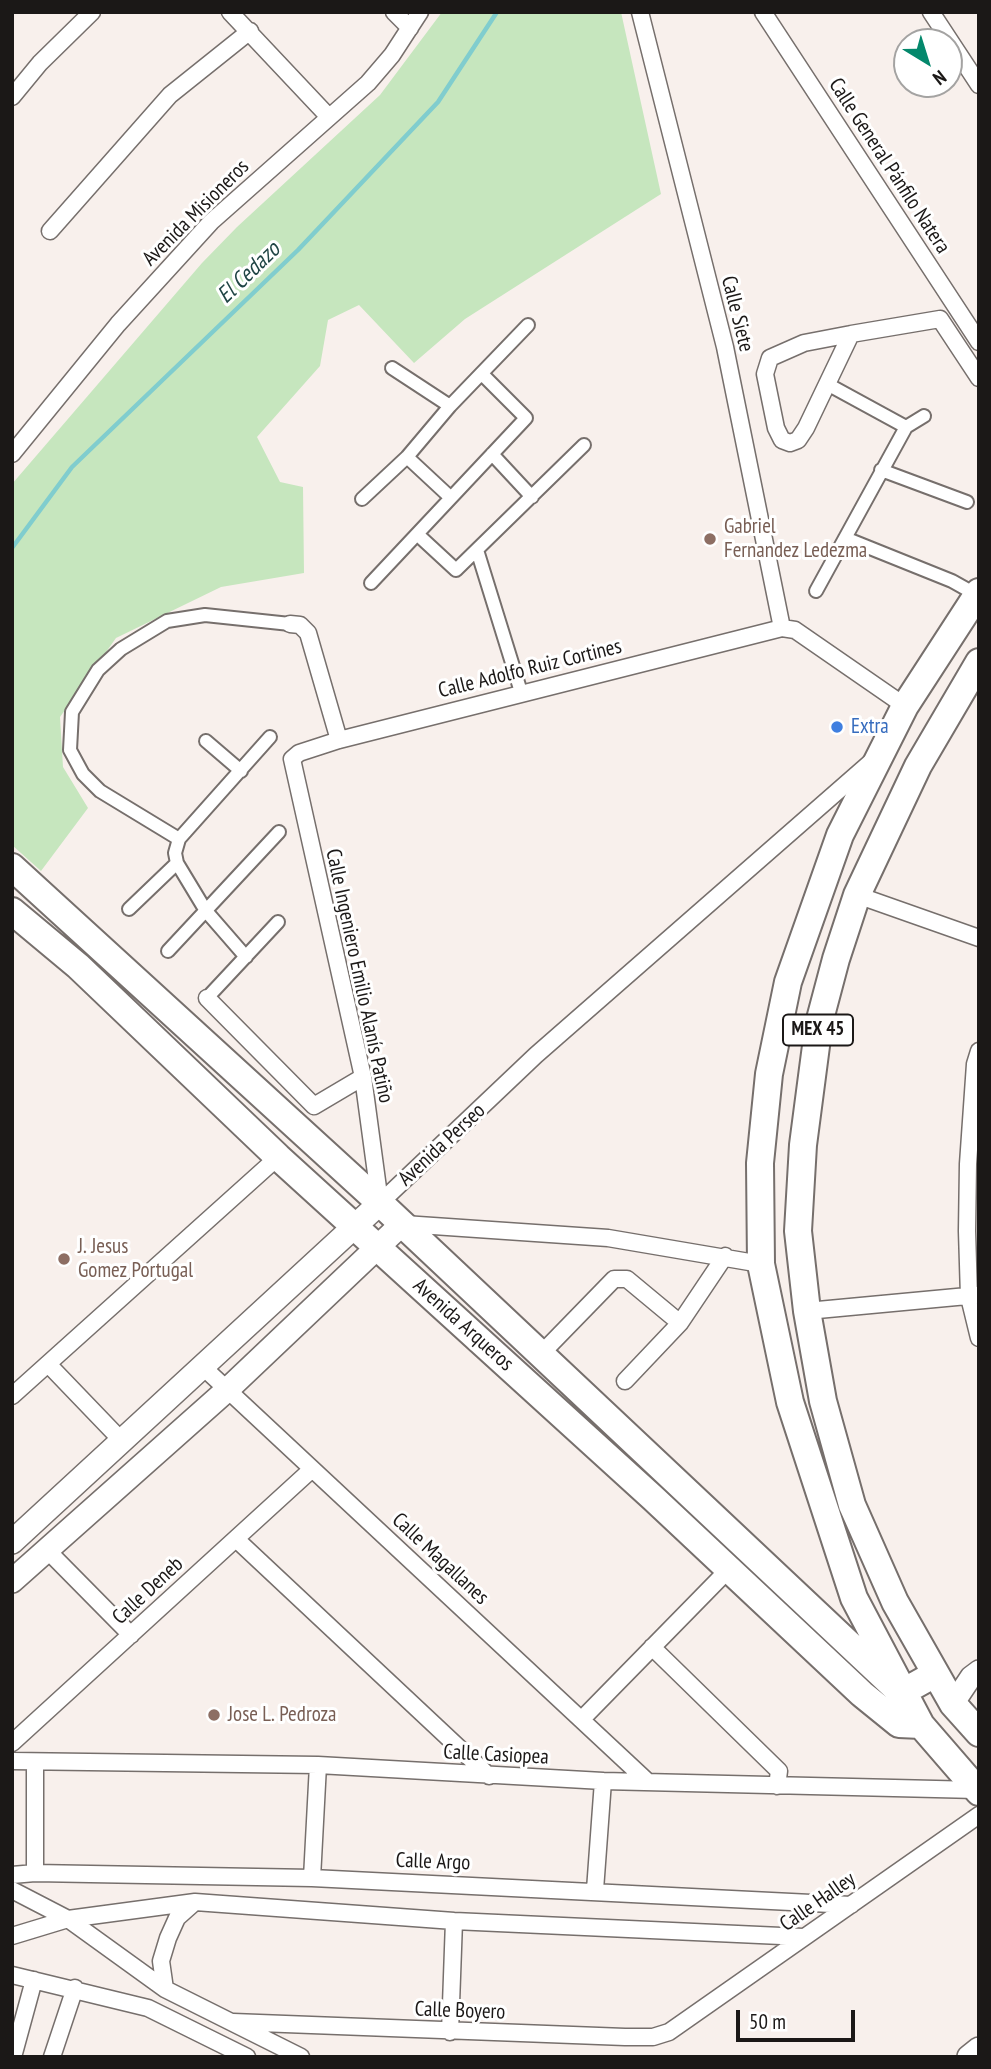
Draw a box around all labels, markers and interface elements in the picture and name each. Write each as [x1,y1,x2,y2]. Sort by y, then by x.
north arrow [893,28,963,98]
street label: Calle General Pánfilo Natera [823,74,955,258]
street label: Avenida Misioneros [137,154,255,272]
water label: El Cedazo [212,236,286,310]
street label: Calle Siete [715,274,759,354]
place label: Gabriel Fernandez Ledezma [724,514,867,564]
marker: Gabriel Fernandez Ledezma [702,531,718,547]
street label: Calle Adolfo Ruiz Cortines [436,634,624,704]
place label: Extra [851,714,889,740]
marker: Extra [829,719,845,735]
street label: Calle Ingeniero Emilio Alanís Patiño [320,847,398,1105]
road number: MEX 45 [783,1014,853,1046]
street label: Avenida Perseo [393,1098,491,1192]
place label: J. Jesus Gomez Portugal [78,1234,193,1284]
marker: J. Jesus Gomez Portugal [56,1251,72,1267]
street label: Avenida Arqueros [408,1273,518,1377]
street label: Calle Magallanes [386,1508,494,1610]
street label: Calle Deneb [107,1552,189,1630]
place label: Jose L. Pedroza [228,1702,336,1728]
marker: Jose L. Pedroza [206,1707,222,1723]
street label: Calle Casiopea [443,1740,549,1770]
street label: Calle Argo [395,1848,471,1876]
street label: Calle Halley [775,1867,861,1937]
scale bar [739,1996,858,2040]
street label: Calle Boyero [414,1997,506,2025]
text: 50 m [749,2008,786,2035]

